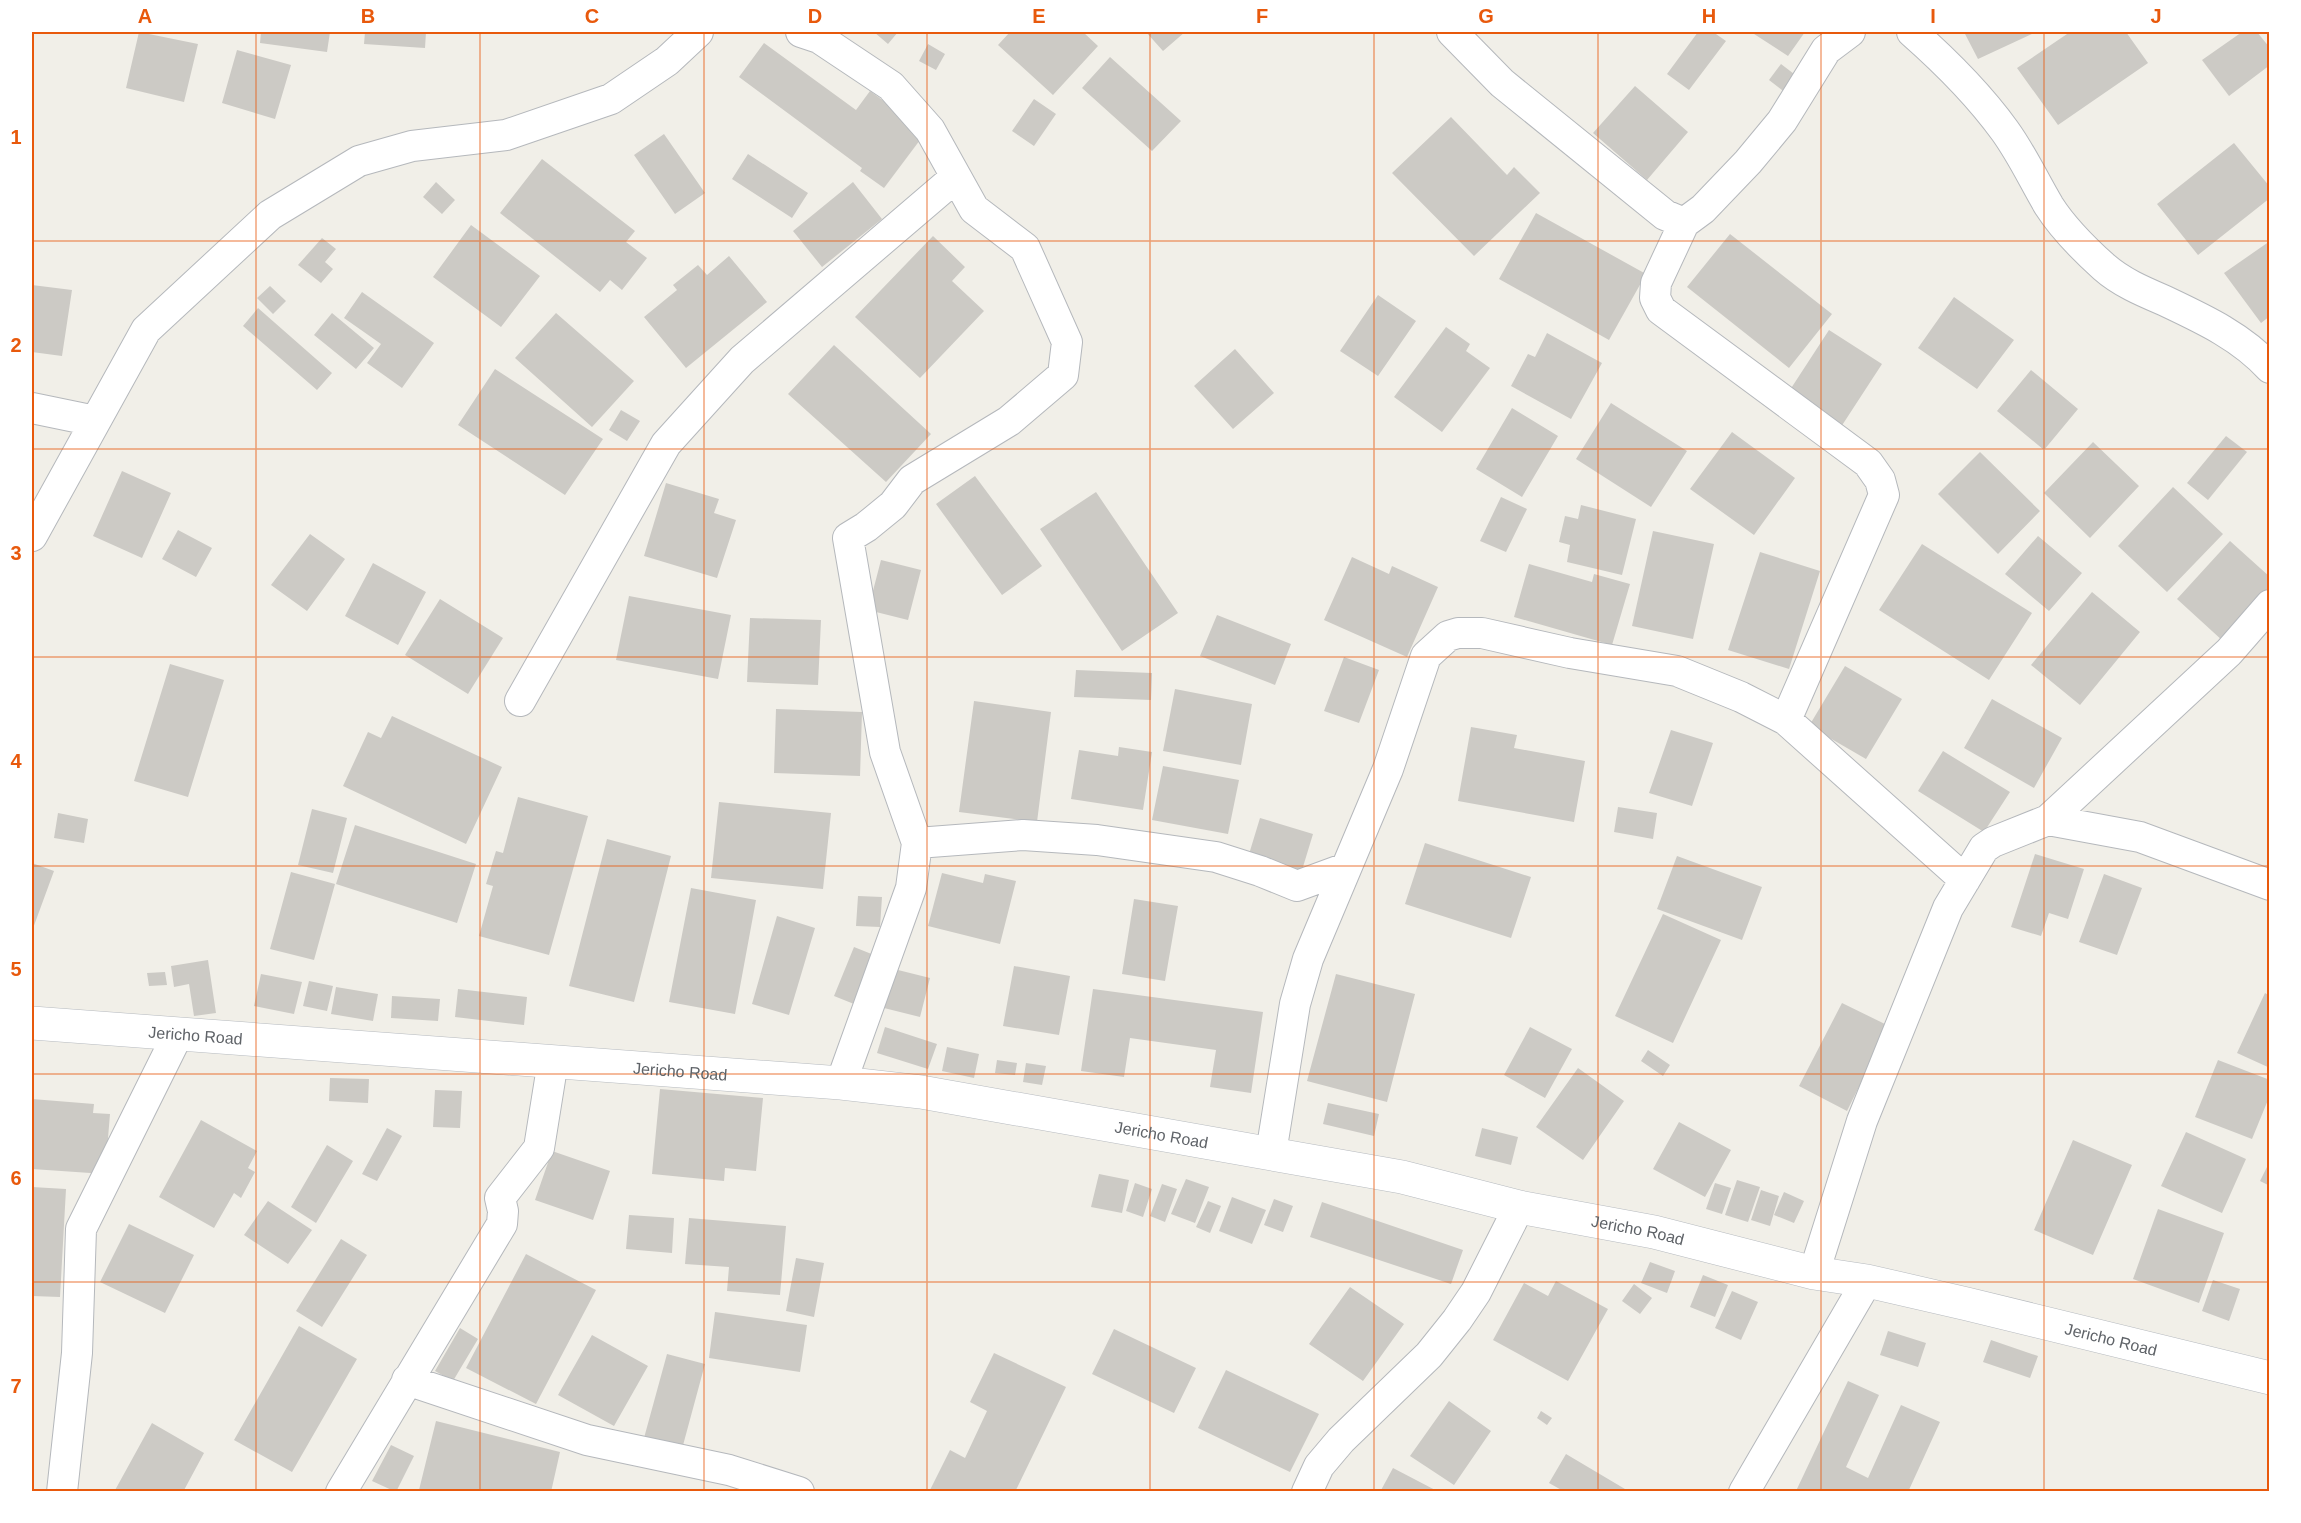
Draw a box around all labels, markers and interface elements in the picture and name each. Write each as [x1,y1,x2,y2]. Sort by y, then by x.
text: A [138,5,152,27]
text: B [361,5,375,27]
text: C [585,5,599,27]
text: D [808,5,822,27]
text: E [1032,5,1046,27]
text: F [1256,5,1268,27]
text: G [1478,5,1494,27]
text: H [1702,5,1716,27]
text: I [1930,5,1936,27]
text: J [2150,5,2162,27]
text: 1 [10,126,22,148]
text: 2 [10,334,22,356]
text: 3 [10,542,22,564]
text: 4 [10,750,22,772]
text: 5 [10,958,22,980]
street label: Jericho Road [148,1023,243,1047]
street label: Jericho Road [633,1059,728,1083]
street label: Jericho Road [1114,1118,1209,1151]
text: 6 [10,1167,22,1189]
street label: Jericho Road [1590,1212,1686,1248]
street label: Jericho Road [2063,1320,2159,1359]
text: 7 [10,1375,22,1397]

